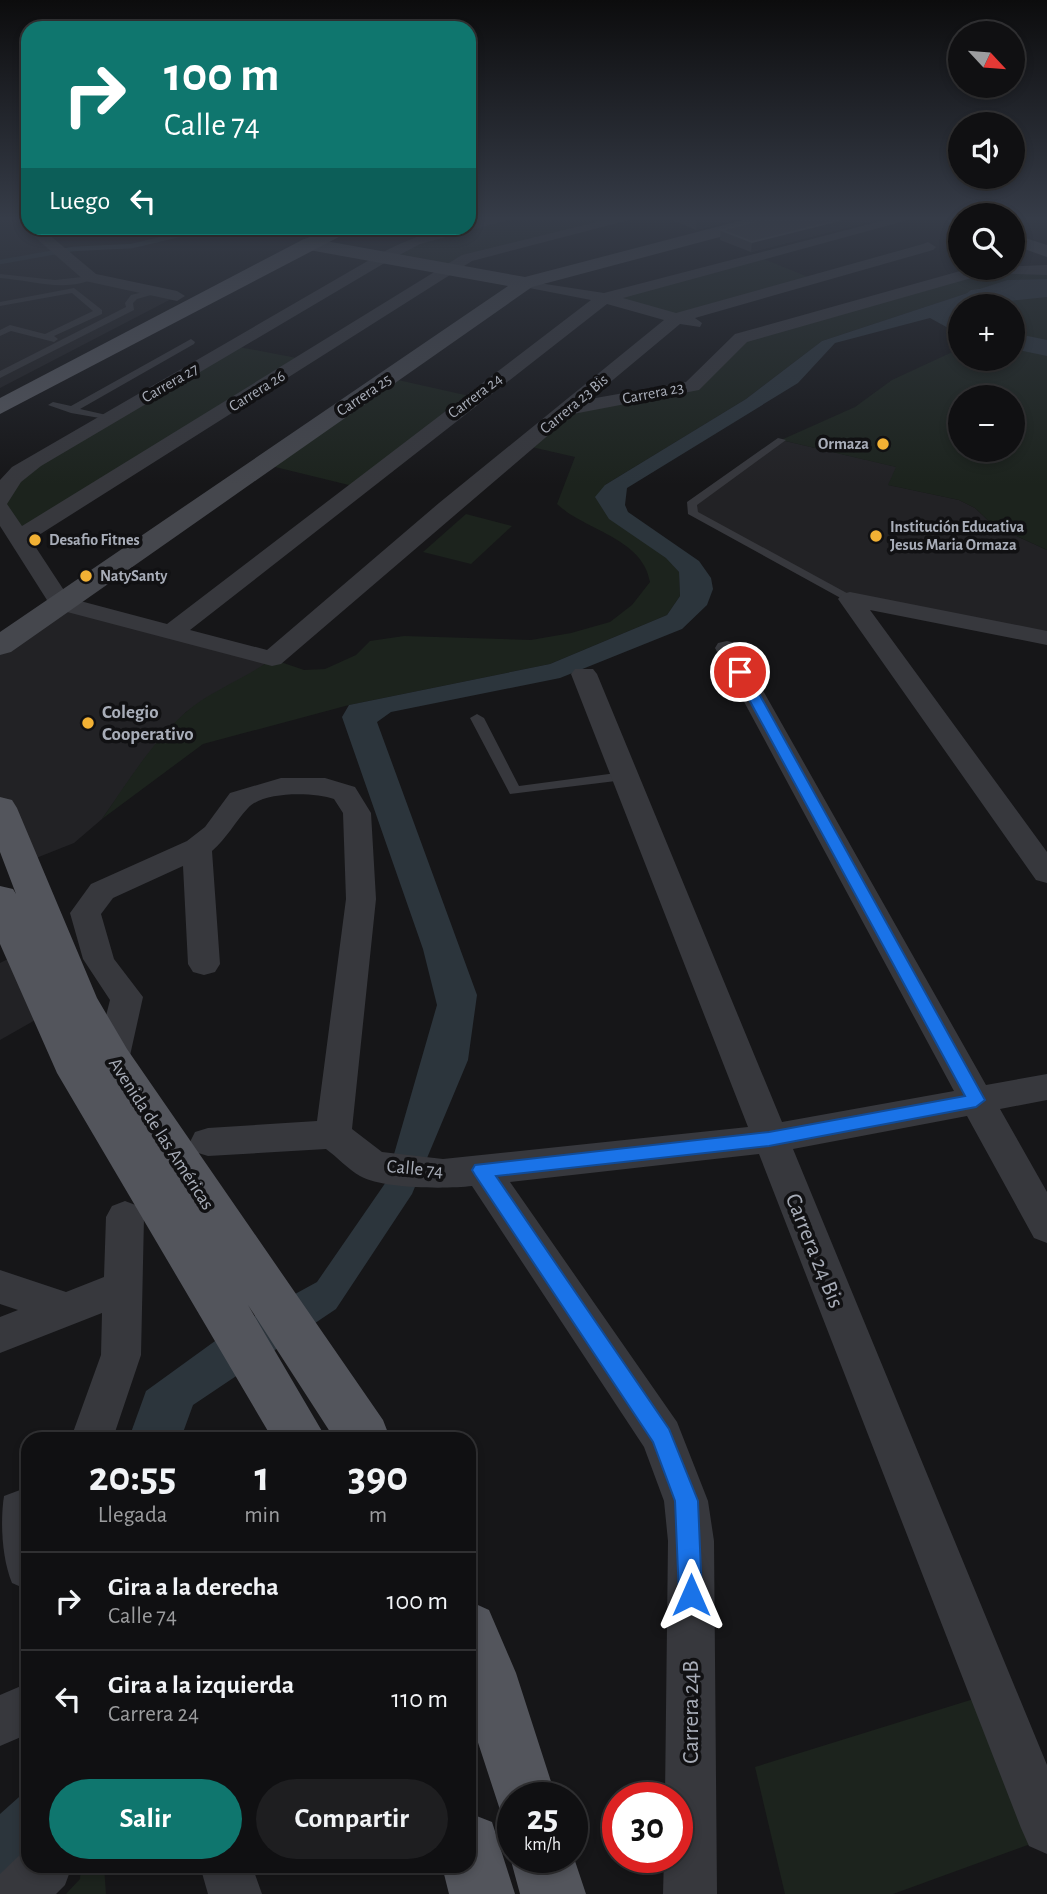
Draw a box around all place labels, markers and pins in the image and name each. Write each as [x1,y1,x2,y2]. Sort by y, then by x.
place label: Ormaza [818,436,869,452]
marker: Ormaza [875,436,891,452]
place label: Institución Educativa Jesus Maria Ormaza [890,519,1024,553]
marker: Institución Educativa Jesus Maria Ormaza [868,528,884,544]
marker: Desafio Fitnes [27,532,43,548]
place label: Desafio Fitnes [49,532,140,548]
marker: NatySanty [78,568,94,584]
place label: NatySanty [100,568,168,585]
pin [710,642,770,702]
place label: Colegio Cooperativo [102,703,194,744]
marker: Colegio Cooperativo [80,715,96,731]

